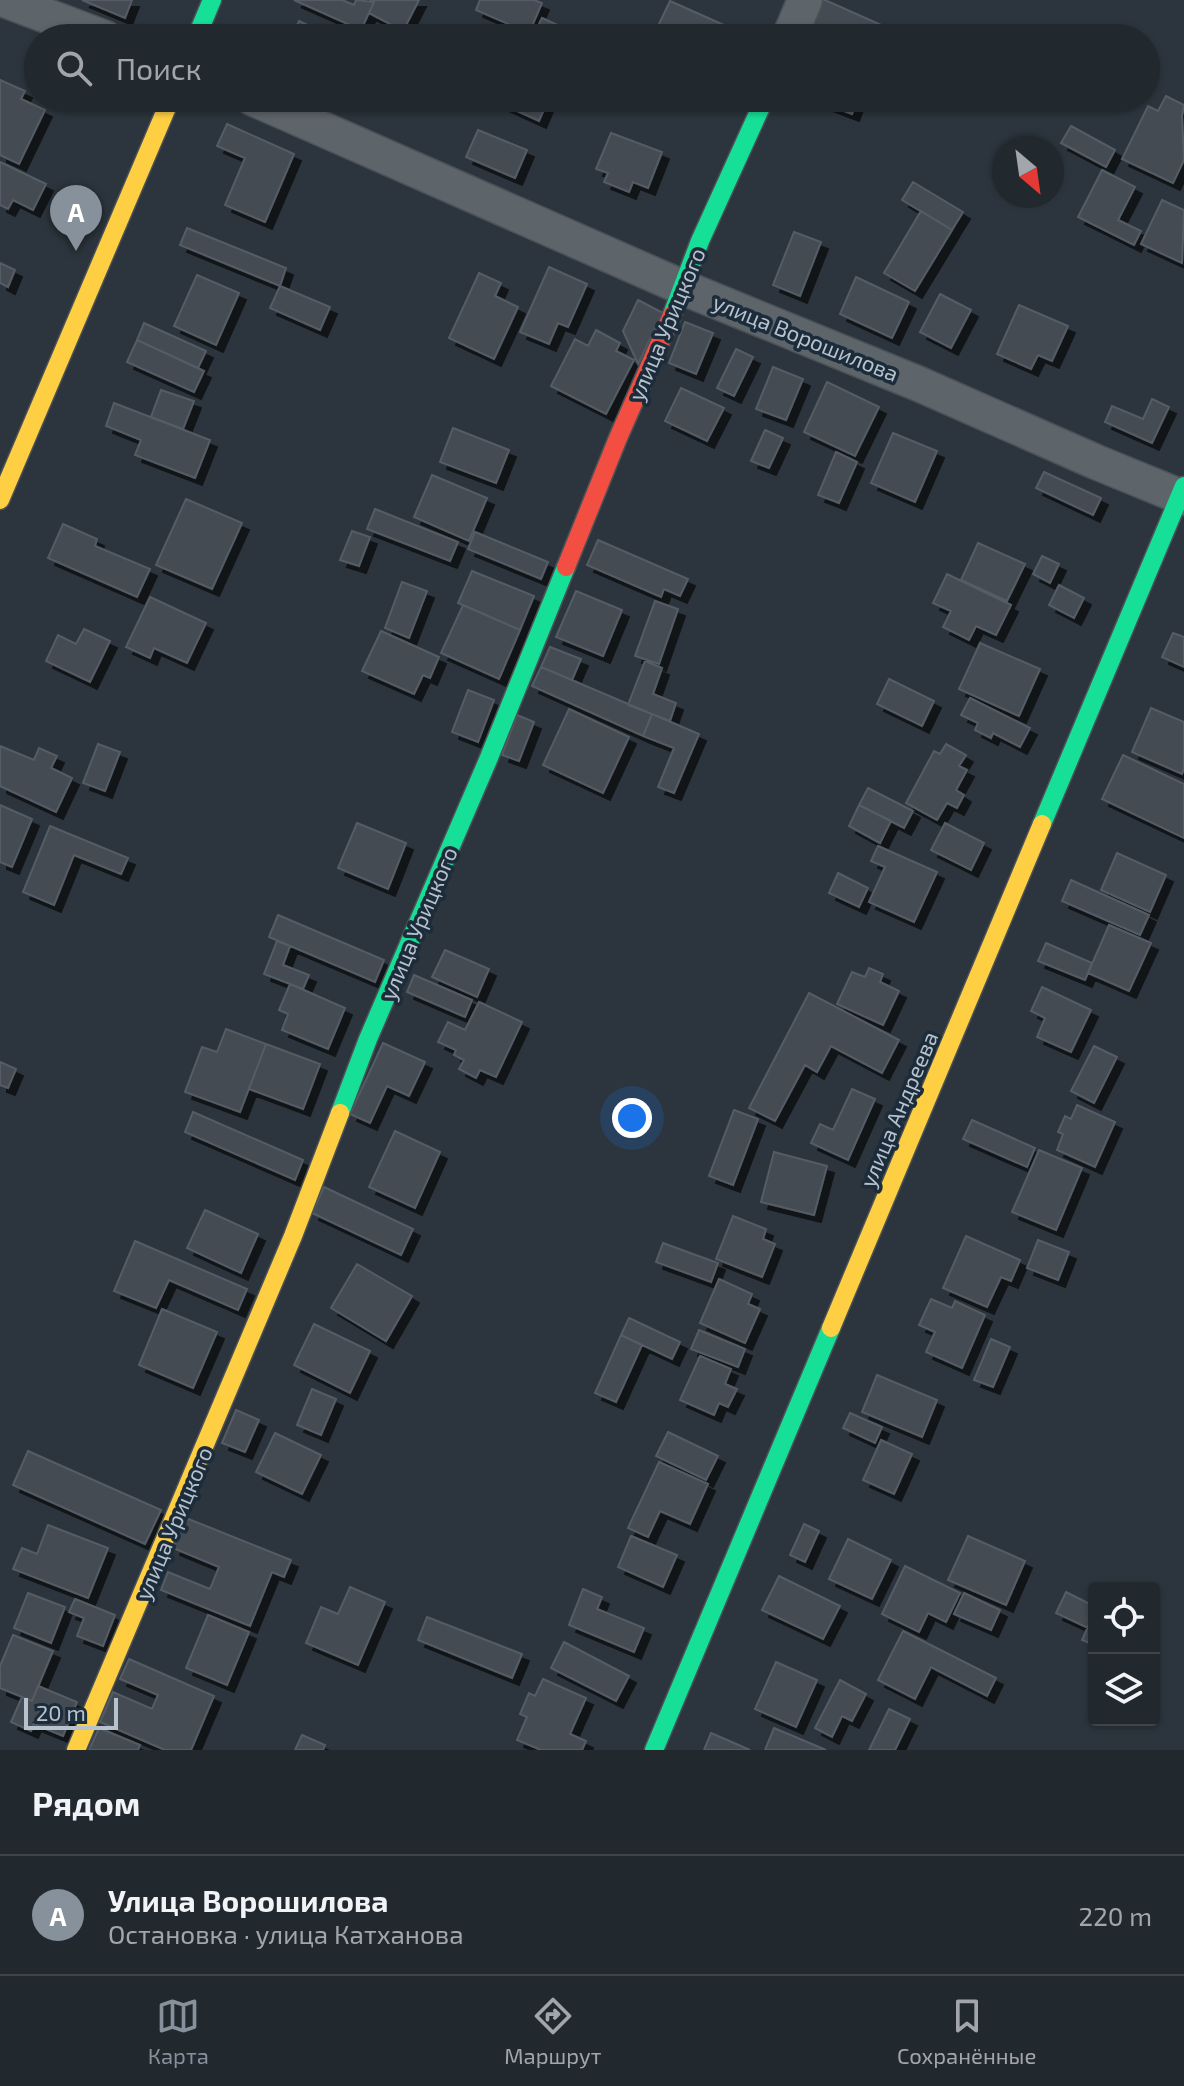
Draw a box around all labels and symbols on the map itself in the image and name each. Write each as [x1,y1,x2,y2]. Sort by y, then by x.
north arrow [992,136,1064,208]
pin: A [50,185,102,251]
street label: улица Урицкого [622,244,711,405]
street label: улица Ворошилова [709,288,903,387]
street label: улица Урицкого [374,843,463,1004]
street label: улица Андреева [853,1027,943,1191]
your location [612,1098,652,1138]
street label: улица Урицкого [129,1443,218,1604]
scale bar [24,1694,118,1730]

